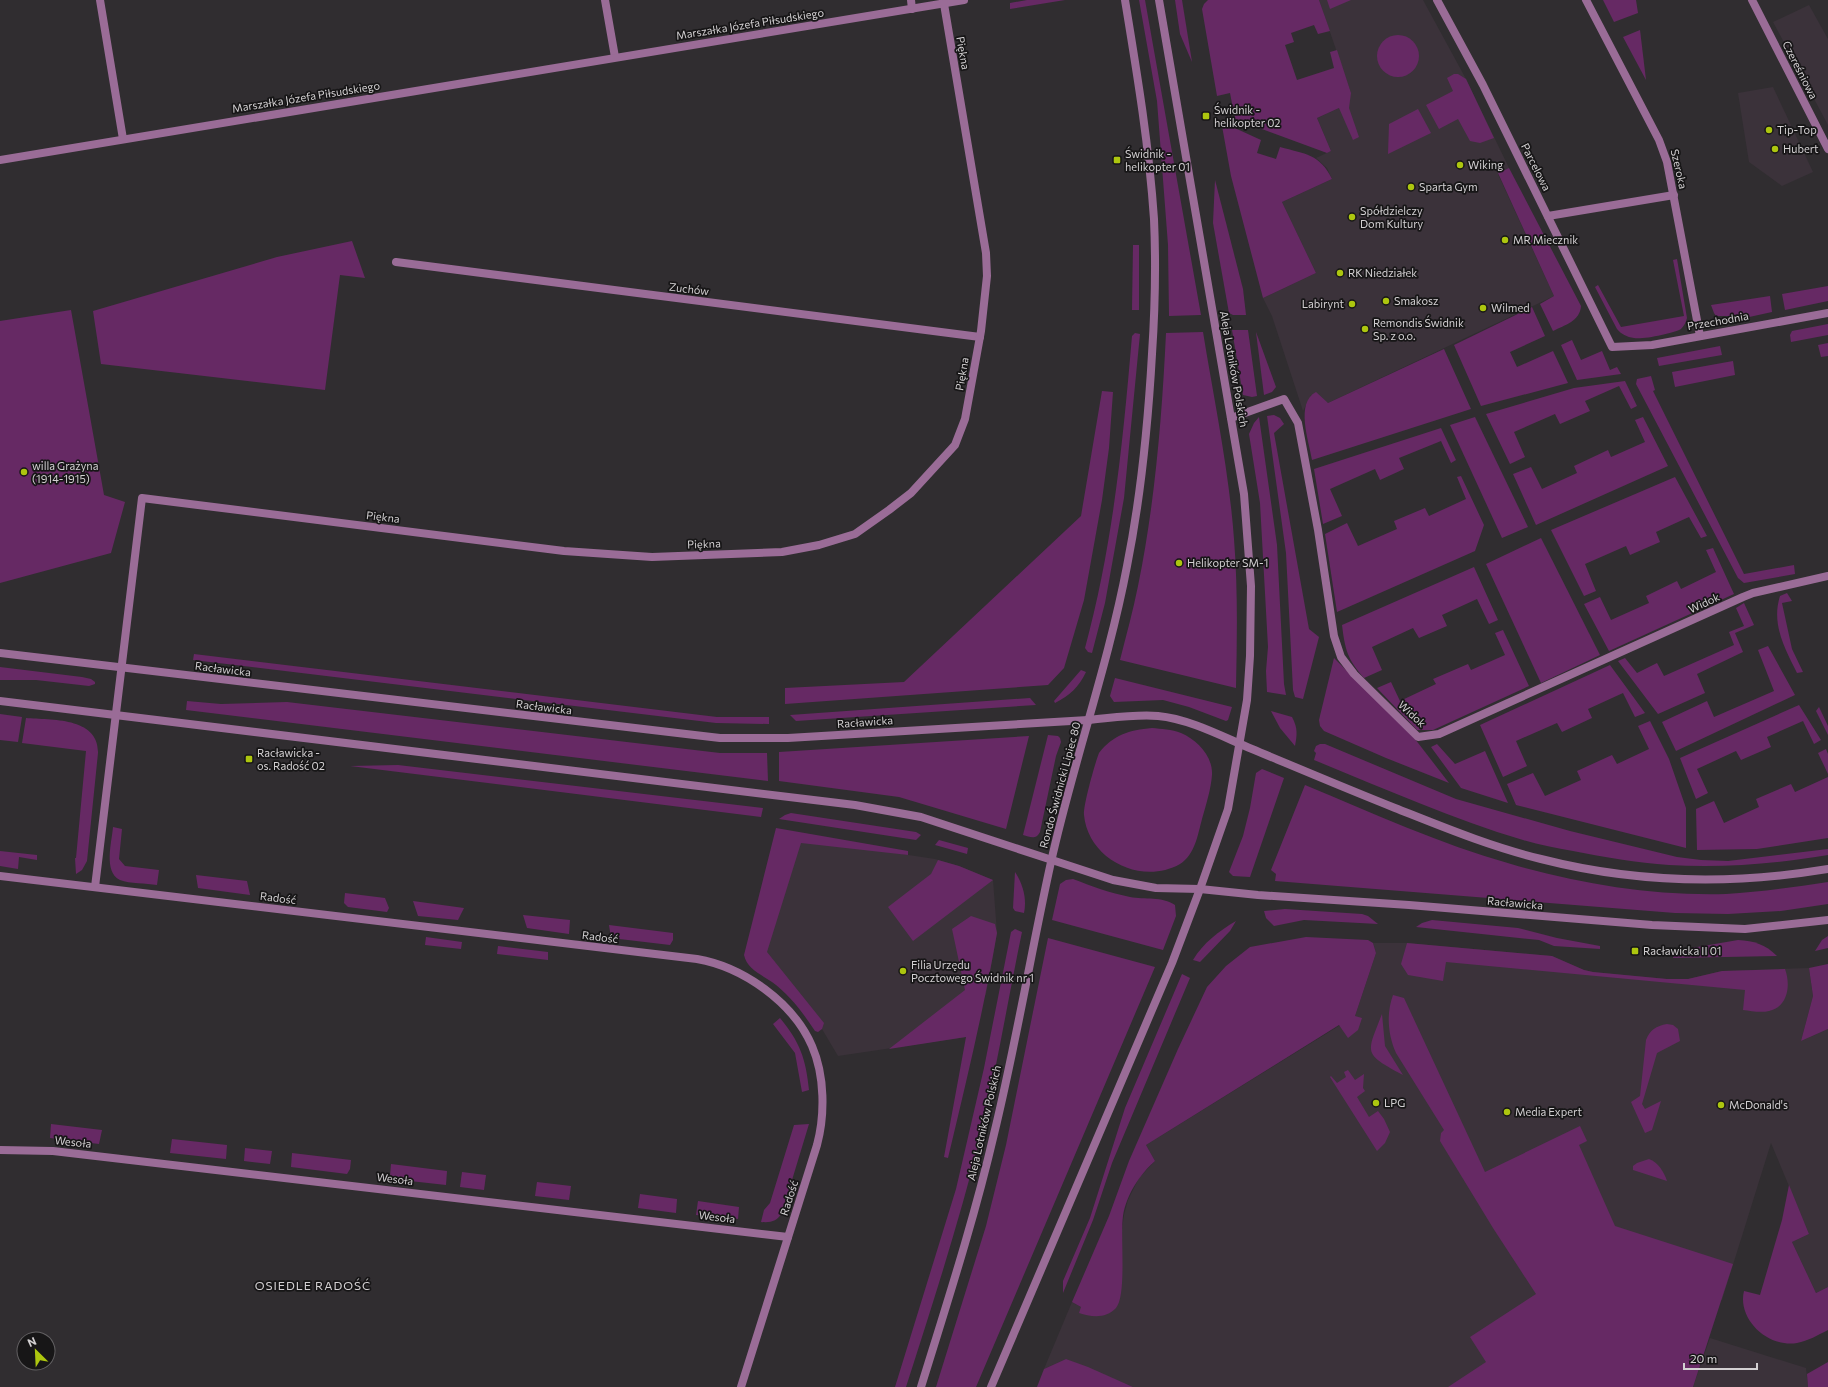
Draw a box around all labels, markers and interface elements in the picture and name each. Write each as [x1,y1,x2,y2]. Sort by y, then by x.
street label: Marszałka Józefa Piłsudskiego [675,5,825,43]
street label: Piękna [954,35,973,71]
street label: Czereśniowa [1780,38,1821,101]
street label: Marszałka Józefa Piłsudskiego [231,78,381,116]
place label: Świdnik - helikopter 02 [1214,102,1280,129]
marker: Świdnik - helikopter 02 [1201,111,1211,121]
place label: Tip-Top [1777,123,1817,136]
marker: Tip-Top [1764,125,1774,135]
street label: Parcelowa [1519,141,1554,193]
place label: Hubert [1783,142,1819,155]
marker: Hubert [1770,144,1780,154]
place label: Świdnik - helikopter 01 [1125,146,1190,173]
street label: Szeroka [1669,148,1690,190]
marker: Świdnik - helikopter 01 [1112,155,1122,165]
place label: Wiking [1468,158,1503,171]
marker: Wiking [1455,160,1465,170]
place label: Sparta Gym [1419,180,1478,193]
marker: Sparta Gym [1406,182,1416,192]
place label: Spółdzielczy Dom Kultury [1360,204,1424,230]
marker: Spółdzielczy Dom Kultury [1347,212,1357,222]
place label: MR Miecznik [1513,233,1578,246]
marker: MR Miecznik [1500,235,1510,245]
place label: RK Niedziałek [1348,266,1417,279]
marker: RK Niedziałek [1335,268,1345,278]
street label: Zuchów [668,280,710,297]
place label: Smakosz [1394,294,1439,307]
marker: Smakosz [1381,296,1391,306]
place label: Labirynt [1302,297,1344,310]
marker: Labirynt [1347,299,1357,309]
place label: Wilmed [1491,301,1530,314]
marker: Wilmed [1478,303,1488,313]
street label: Przechodnia [1686,309,1750,332]
street label: Aleja Lotników Polskich [1218,310,1251,428]
place label: Remondis Świdnik Sp. z o.o. [1373,315,1464,342]
marker: Remondis Świdnik Sp. z o.o. [1360,324,1370,334]
street label: Piękna [952,356,971,392]
place label: willa Grażyna (1914-1915) [32,459,98,485]
marker: willa Grażyna (1914-1915) [19,467,29,477]
street label: Piękna [366,508,401,525]
street label: Piękna [687,536,721,551]
place label: Helikopter SM-1 [1187,556,1268,569]
marker: Helikopter SM-1 [1174,558,1184,568]
street label: Widok [1686,590,1721,615]
street label: Racławicka [194,659,252,678]
street label: Racławicka [515,697,573,716]
street label: Widok [1396,698,1429,730]
street label: Racławicka [836,713,893,730]
street label: Rondo Świdnicki Lipiec 80 [1035,720,1083,849]
place label: Racławicka - os. Radość 02 [257,746,325,772]
marker: Racławicka - os. Radość 02 [244,754,254,764]
street label: Radość [259,889,297,906]
street label: Racławicka [1486,894,1544,911]
street label: Radość [581,928,619,945]
place label: Racławicka II 01 [1643,944,1722,957]
marker: Racławicka II 01 [1630,946,1640,956]
place label: Filia Urzędu Pocztowego Świdnik nr 1 [911,958,1034,984]
marker: Filia Urzędu Pocztowego Świdnik nr 1 [898,966,908,976]
street label: Aleja Lotników Polskich [964,1064,1003,1182]
place label: LPG [1384,1096,1405,1109]
marker: LPG [1371,1098,1381,1108]
place label: McDonald's [1729,1098,1788,1111]
marker: McDonald's [1716,1100,1726,1110]
place label: Media Expert [1515,1105,1582,1118]
marker: Media Expert [1502,1107,1512,1117]
street label: Wesoła [54,1133,92,1150]
street label: Wesoła [376,1170,414,1187]
street label: Radość [777,1179,800,1217]
street label: Wesoła [698,1208,736,1225]
district label: OSIEDLE RADOŚĆ [255,1278,371,1292]
north arrow [16,1331,56,1371]
text: N [25,1334,38,1349]
scale bar [1684,1345,1757,1371]
text: 20 m [1690,1351,1717,1365]

